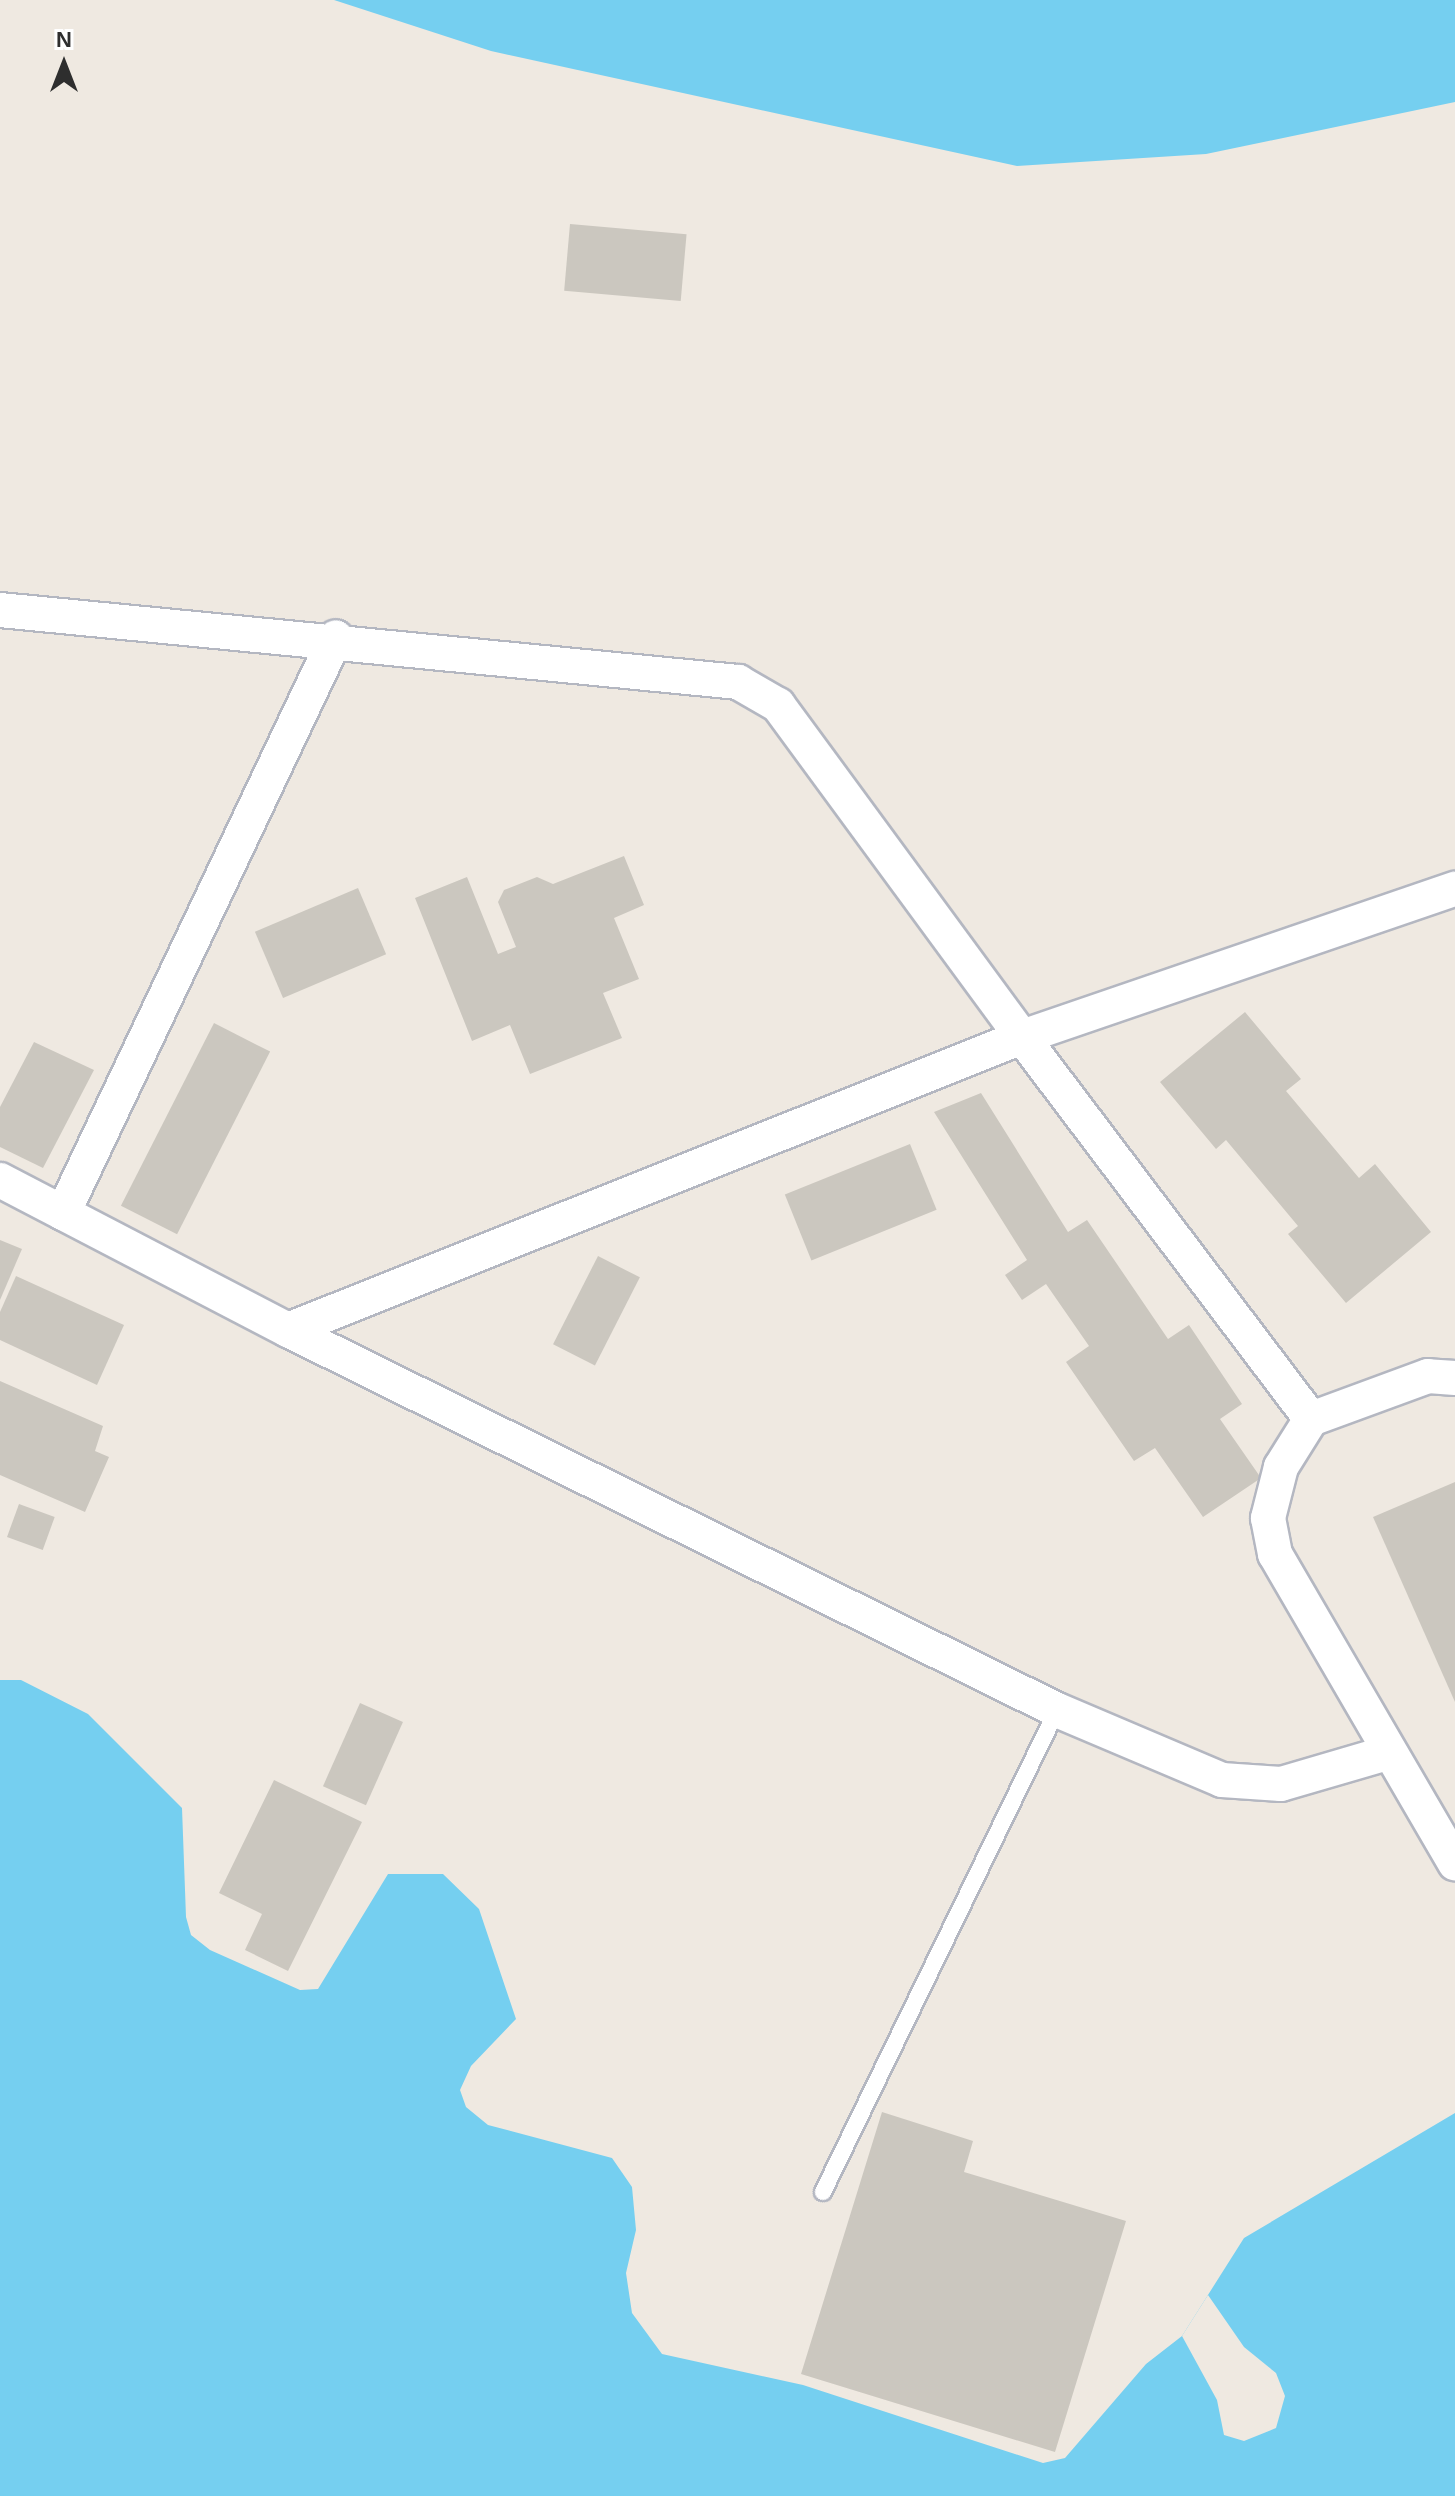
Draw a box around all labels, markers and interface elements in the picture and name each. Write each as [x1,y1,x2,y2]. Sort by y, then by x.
north arrow [24,24,104,104]
text: N [56,27,72,52]

